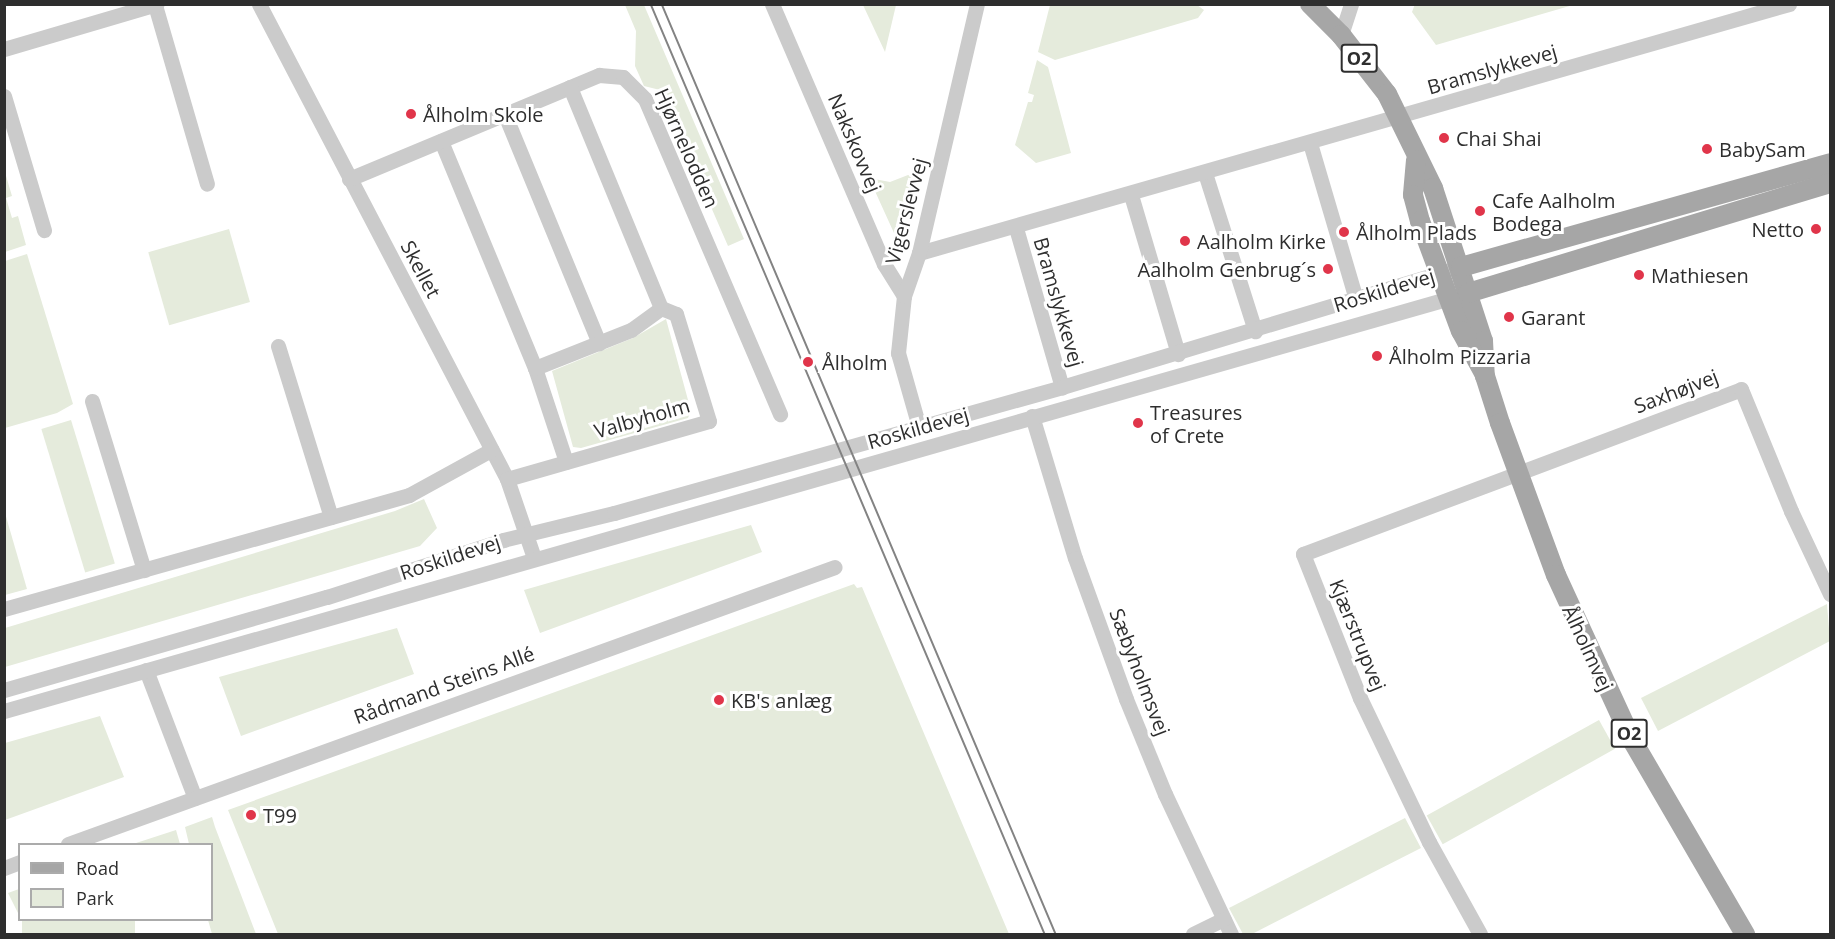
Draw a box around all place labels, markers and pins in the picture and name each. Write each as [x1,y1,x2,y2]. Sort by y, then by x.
place label: Ålholm Skole [423,102,544,126]
marker: Ålholm Skole [404,107,418,121]
place label: Chai Shai [1456,126,1542,150]
marker: Chai Shai [1437,131,1451,145]
place label: BabySam [1719,137,1806,161]
marker: BabySam [1700,142,1714,156]
place label: Cafe Aalholm Bodega [1492,188,1616,235]
marker: Cafe Aalholm Bodega [1473,204,1487,218]
place label: Netto [1751,217,1804,241]
place label: Ålholm Plads [1356,220,1477,244]
marker: Netto [1809,222,1823,236]
marker: Ålholm Plads [1337,225,1351,239]
place label: Aalholm Kirke [1197,229,1326,253]
marker: Aalholm Kirke [1178,234,1192,248]
place label: Aalholm Genbrug´s [1137,257,1316,281]
marker: Aalholm Genbrug´s [1321,262,1335,276]
place label: Mathiesen [1651,263,1749,287]
marker: Mathiesen [1632,268,1646,282]
place label: Garant [1521,305,1585,329]
marker: Garant [1502,310,1516,324]
place label: Ålholm Pizzaria [1389,344,1531,368]
marker: Ålholm Pizzaria [1370,349,1384,363]
place label: Ålholm [822,350,888,374]
marker: Ålholm [799,353,817,371]
place label: Treasures of Crete [1150,400,1242,447]
marker: Treasures of Crete [1131,416,1145,430]
place label: KB's anlæg [731,688,832,712]
marker: KB's anlæg [712,693,726,707]
place label: T99 [263,803,297,827]
marker: T99 [244,808,258,822]

